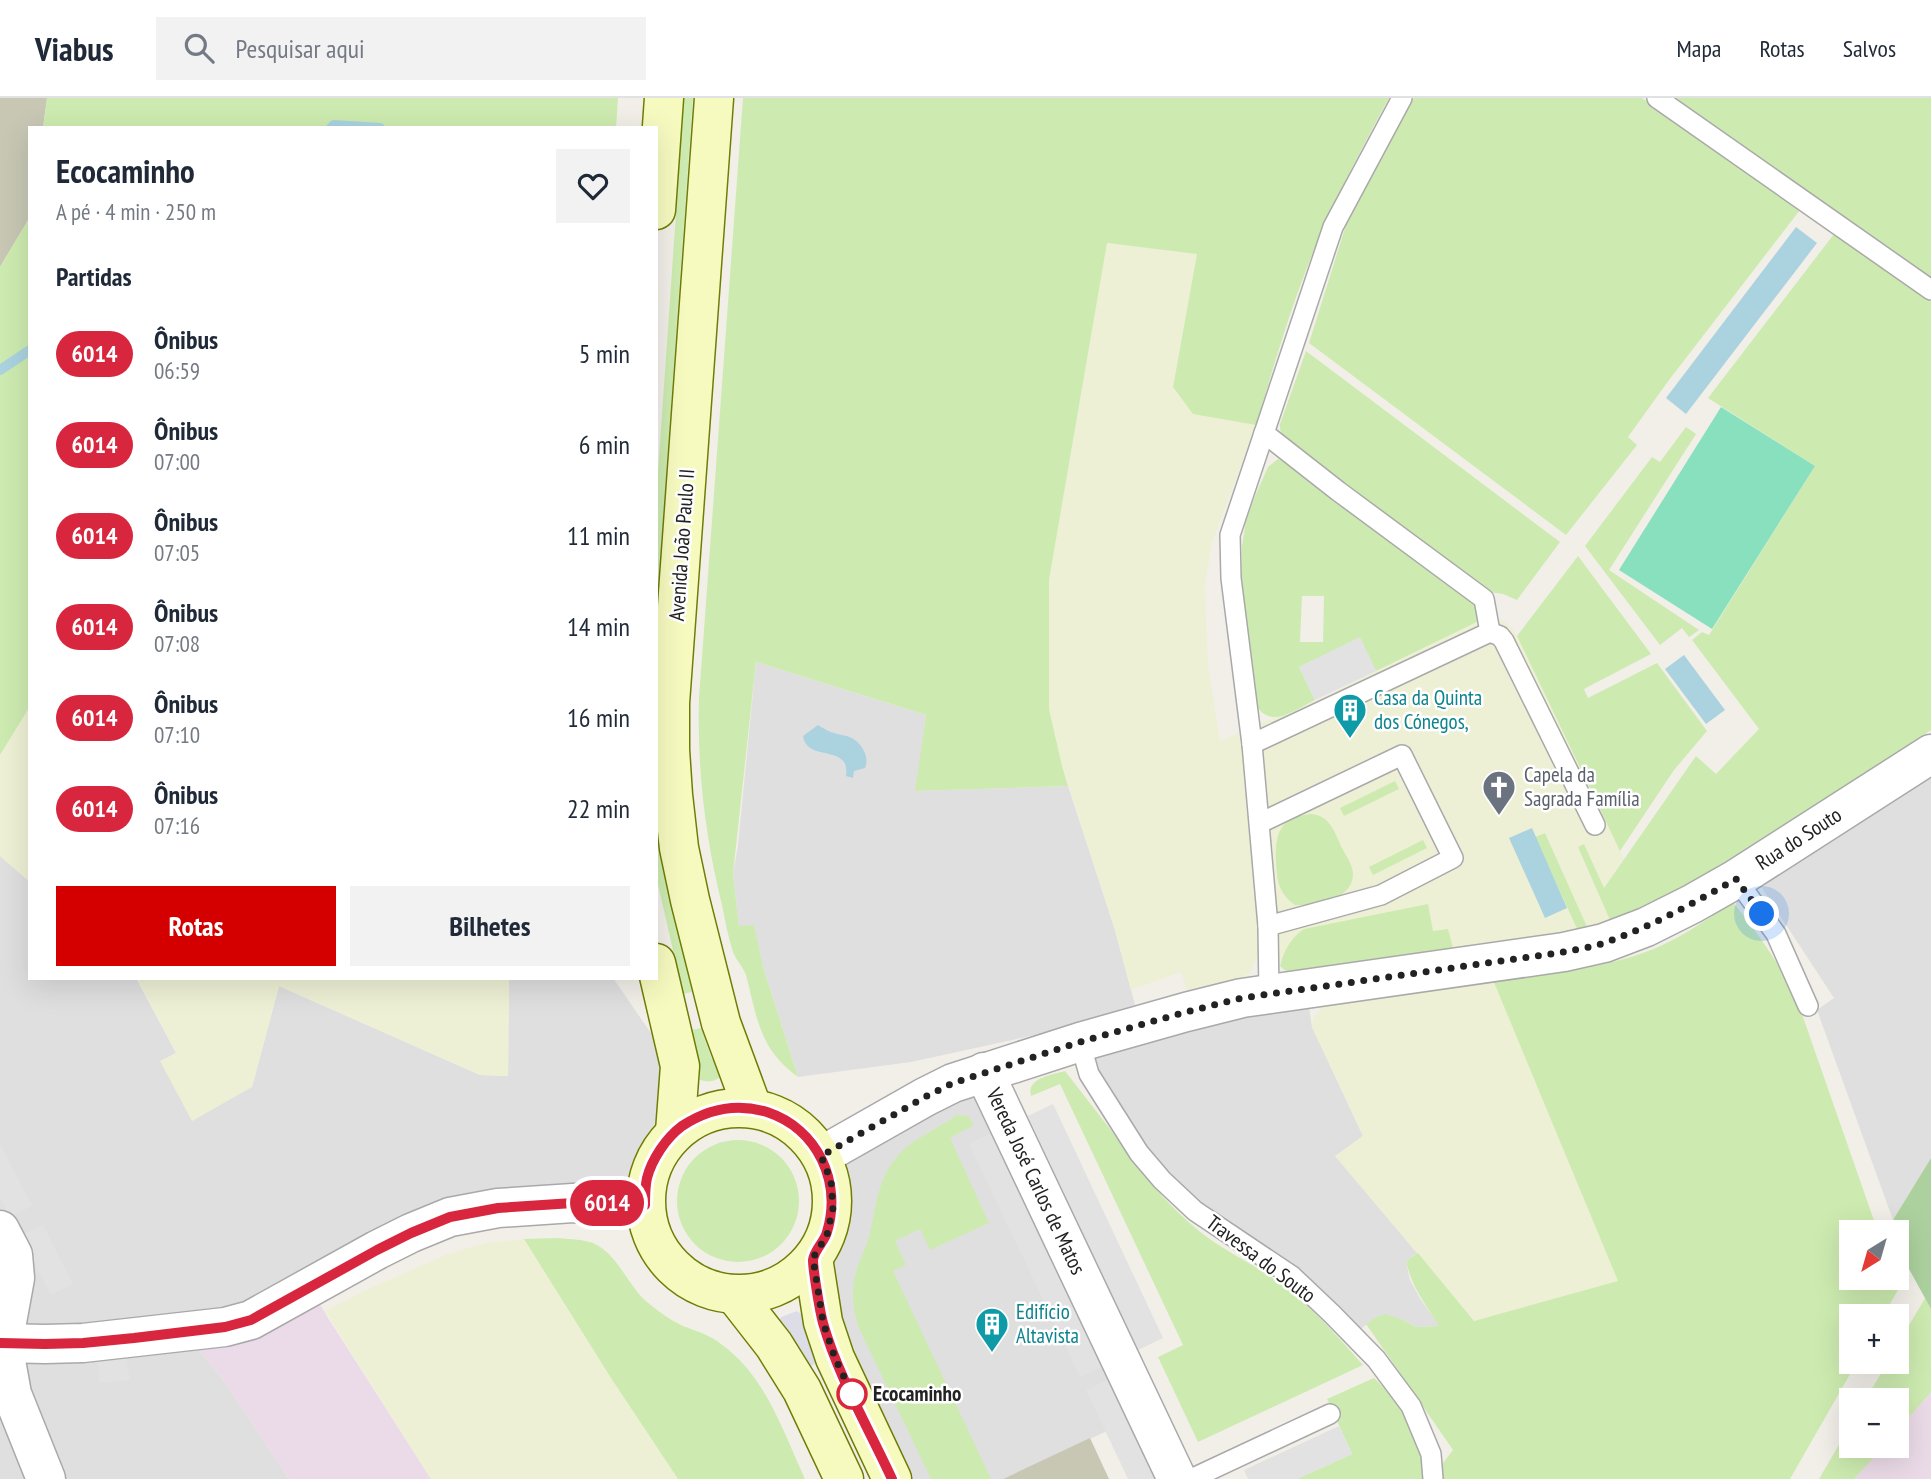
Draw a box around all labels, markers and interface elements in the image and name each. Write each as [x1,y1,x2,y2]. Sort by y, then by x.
search box [156,17,646,80]
text: Viabus [35,27,114,70]
icon: search [180,29,218,67]
text: Pesquisar aqui [236,32,365,65]
text: Mapa [1677,33,1721,64]
text: Rotas [1759,33,1805,64]
text: Salvos [1843,33,1896,64]
text: Ecocaminho [56,149,195,192]
button: heart [556,149,630,223]
text: A pé · 4 min · 250 m [56,197,216,226]
text: Partidas [56,260,132,293]
text: Ônibus [154,323,218,356]
text: 5 min [579,337,630,370]
text: 6014 [72,338,117,369]
text: 06:59 [154,356,200,385]
text: Ônibus [154,414,218,447]
text: 6 min [579,428,630,461]
text: 6014 [72,429,117,460]
text: 07:00 [154,447,200,476]
street label: Avenida João Paulo II [663,468,700,622]
text: Ônibus [154,505,218,538]
text: 11 min [567,519,630,552]
text: 6014 [72,520,117,551]
text: 07:05 [154,538,200,567]
text: Ônibus [154,596,218,629]
text: 14 min [567,610,630,643]
text: 6014 [72,611,117,642]
text: 07:08 [154,629,200,658]
place label: Casa da Quinta dos Cónegos, [1374,684,1482,735]
text: Ônibus [154,687,218,720]
building icon: Casa da Quinta dos Cónegos, [1331,691,1369,740]
text: 16 min [567,701,630,734]
text: 6014 [72,702,117,733]
text: 07:10 [154,720,200,749]
place label: Capela da Sagrada Família [1524,761,1640,812]
church icon: Capela da Sagrada Família [1480,768,1518,817]
text: Ônibus [154,778,218,811]
text: 22 min [567,792,630,825]
text: 6014 [72,793,117,824]
street label: Rua do Souto [1751,801,1846,876]
text: 07:16 [154,811,200,840]
button: Rotas [56,886,336,966]
button: Bilhetes [350,886,630,966]
your location [1744,896,1779,931]
street label: Vereda José Carlos de Matos [980,1083,1092,1279]
line badge: 6014 [558,1180,656,1226]
text: 6014 [584,1187,630,1218]
street label: Travessa do Souto [1201,1209,1321,1309]
north arrow [1839,1220,1909,1290]
map controls [1839,1220,1909,1458]
place label: Edifício Altavista [1016,1298,1079,1349]
button: + [1839,1304,1909,1374]
building icon: Edifício Altavista [973,1305,1011,1354]
marker: Ecocaminho [837,1379,867,1409]
place label: Ecocaminho [873,1380,961,1407]
button: − [1839,1388,1909,1458]

